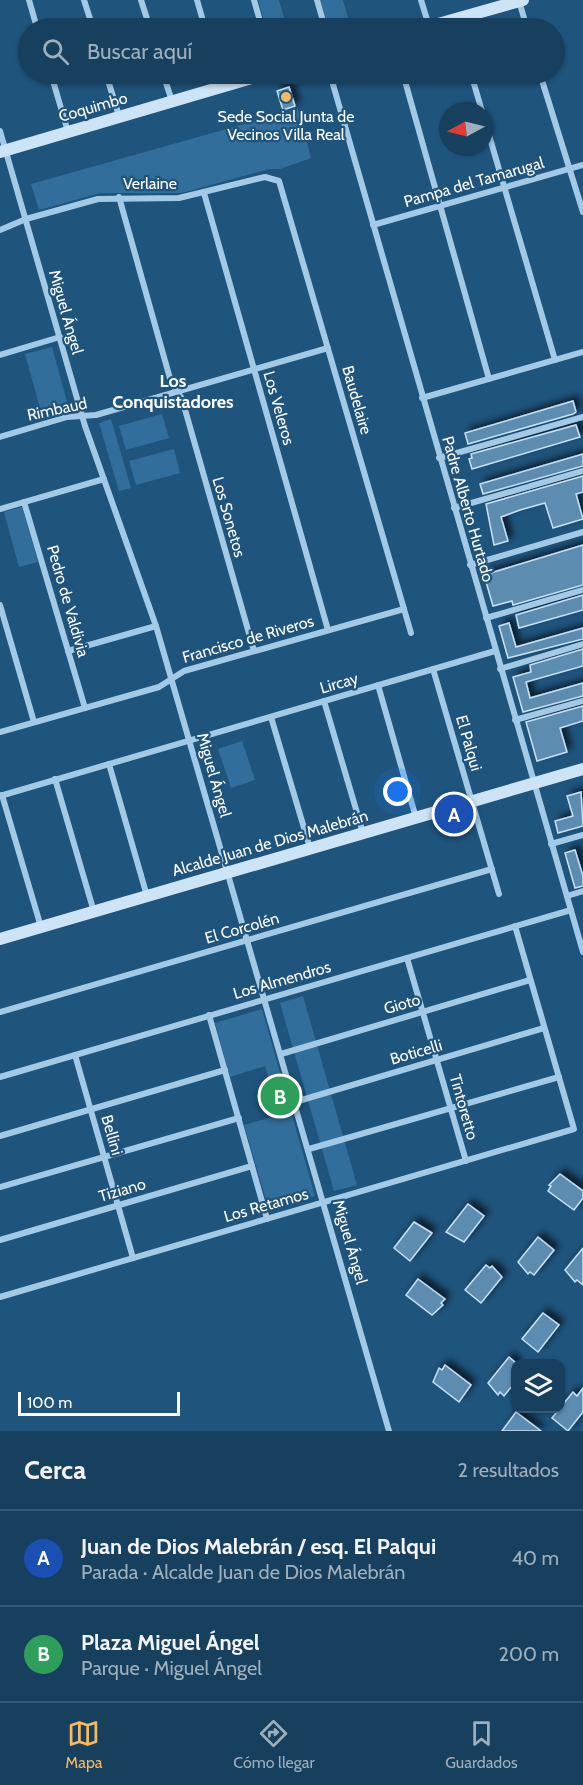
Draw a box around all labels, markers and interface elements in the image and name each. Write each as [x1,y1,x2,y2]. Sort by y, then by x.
search box [18,18,565,84]
icon: search [39,35,72,68]
text: Buscar aquí [87,38,192,65]
street label: Coquimbo [56,88,130,126]
marker: Sede Social Junta de Vecinos Villa Real [279,90,293,104]
north arrow [439,102,493,156]
place label: Sede Social Junta de Vecinos Villa Real [218,107,354,144]
street label: Pampa del Tamarugal [402,153,547,211]
street label: Verlaine [123,174,177,193]
street label: Miguel Ángel [45,268,87,357]
street label: Baudelaire [338,363,376,437]
street label: Los Veleros [259,369,299,448]
district label: Los Conquistadores [112,370,234,413]
street label: Rimbaud [25,393,89,425]
street label: Padre Alberto Hurtado [438,434,498,584]
street label: Los Sonetos [208,475,250,560]
street label: Pedro de Valdivia [43,543,93,660]
street label: Francisco de Riveros [180,611,316,667]
street label: Lircay [318,668,360,698]
street label: El Palqui [452,713,486,773]
street label: Miguel Ángel [193,731,235,820]
your location [383,777,412,806]
pin: A [434,792,474,836]
street label: Alcalde Juan de Dios Malebrán [170,806,370,880]
street label: El Corcolén [203,908,281,948]
street label: Los Almendros [231,957,333,1003]
street label: Gioto [382,990,423,1018]
street label: Boticelli [388,1036,444,1068]
street label: Tintoretto [446,1072,482,1142]
pin: B [260,1074,300,1118]
street label: Bellini [97,1113,127,1157]
street label: Tiziano [96,1174,148,1206]
street label: Los Retamos [222,1184,311,1226]
street label: Miguel Ángel [329,1198,371,1287]
map controls [511,1359,565,1413]
button: layers [511,1359,565,1413]
scale bar [18,1389,180,1416]
text: 100 m [27,1393,72,1412]
text: Cerca [24,1454,86,1486]
text: 2 resultados [458,1458,559,1482]
text: Juan de Dios Malebrán / esq. El Palqui [81,1533,436,1560]
text: A [37,1546,50,1570]
text: 40 m [511,1546,559,1570]
text: Parada · Alcalde Juan de Dios Malebrán [81,1560,405,1584]
text: Plaza Miguel Ángel [81,1629,260,1656]
text: B [37,1642,50,1666]
text: 200 m [499,1642,559,1666]
text: Parque · Miguel Ángel [81,1656,262,1680]
tab: Mapa [65,1717,103,1772]
tab: Cómo llegar [233,1717,314,1772]
tab: Guardados [445,1717,518,1772]

